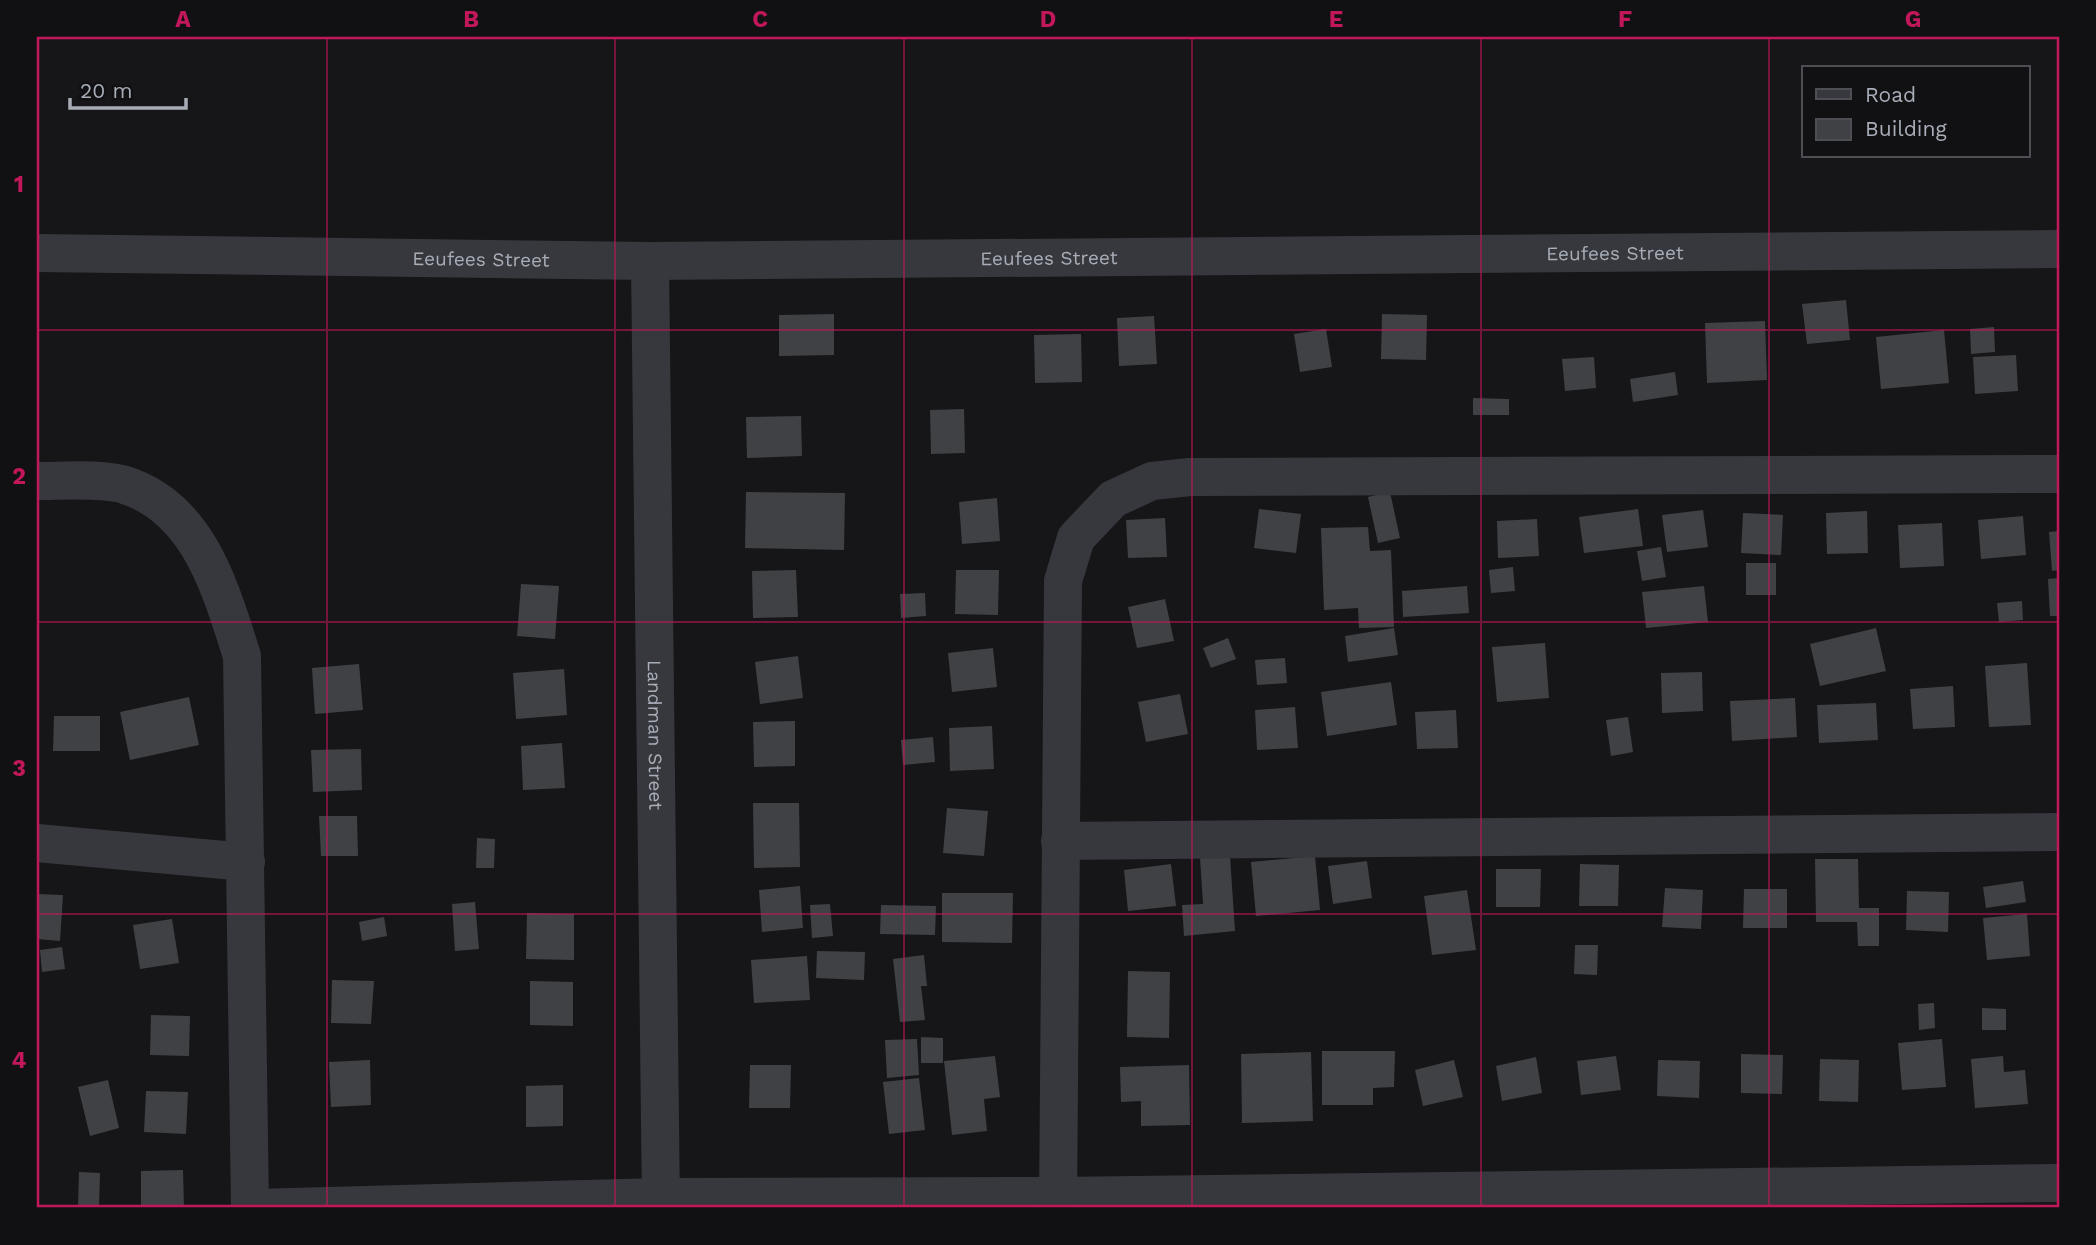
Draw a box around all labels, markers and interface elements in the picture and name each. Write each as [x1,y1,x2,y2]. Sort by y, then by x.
text: A [175,6,191,33]
text: B [463,6,479,33]
text: C [752,6,768,33]
text: D [1040,6,1056,33]
text: E [1329,6,1343,33]
text: F [1618,6,1632,33]
text: G [1905,6,1921,33]
scale bar [70,66,186,110]
legend [1802,66,2030,158]
text: 20 m [80,78,132,103]
text: Road [1865,82,1916,107]
text: Building [1865,116,1947,141]
text: 1 [14,171,24,198]
street label: Eeufees Street [1546,241,1684,265]
street label: Eeufees Street [412,246,550,271]
street label: Eeufees Street [980,246,1118,270]
text: 2 [12,463,26,490]
street label: Landman Street [643,660,668,810]
text: 3 [12,755,26,782]
text: 4 [12,1047,27,1074]

